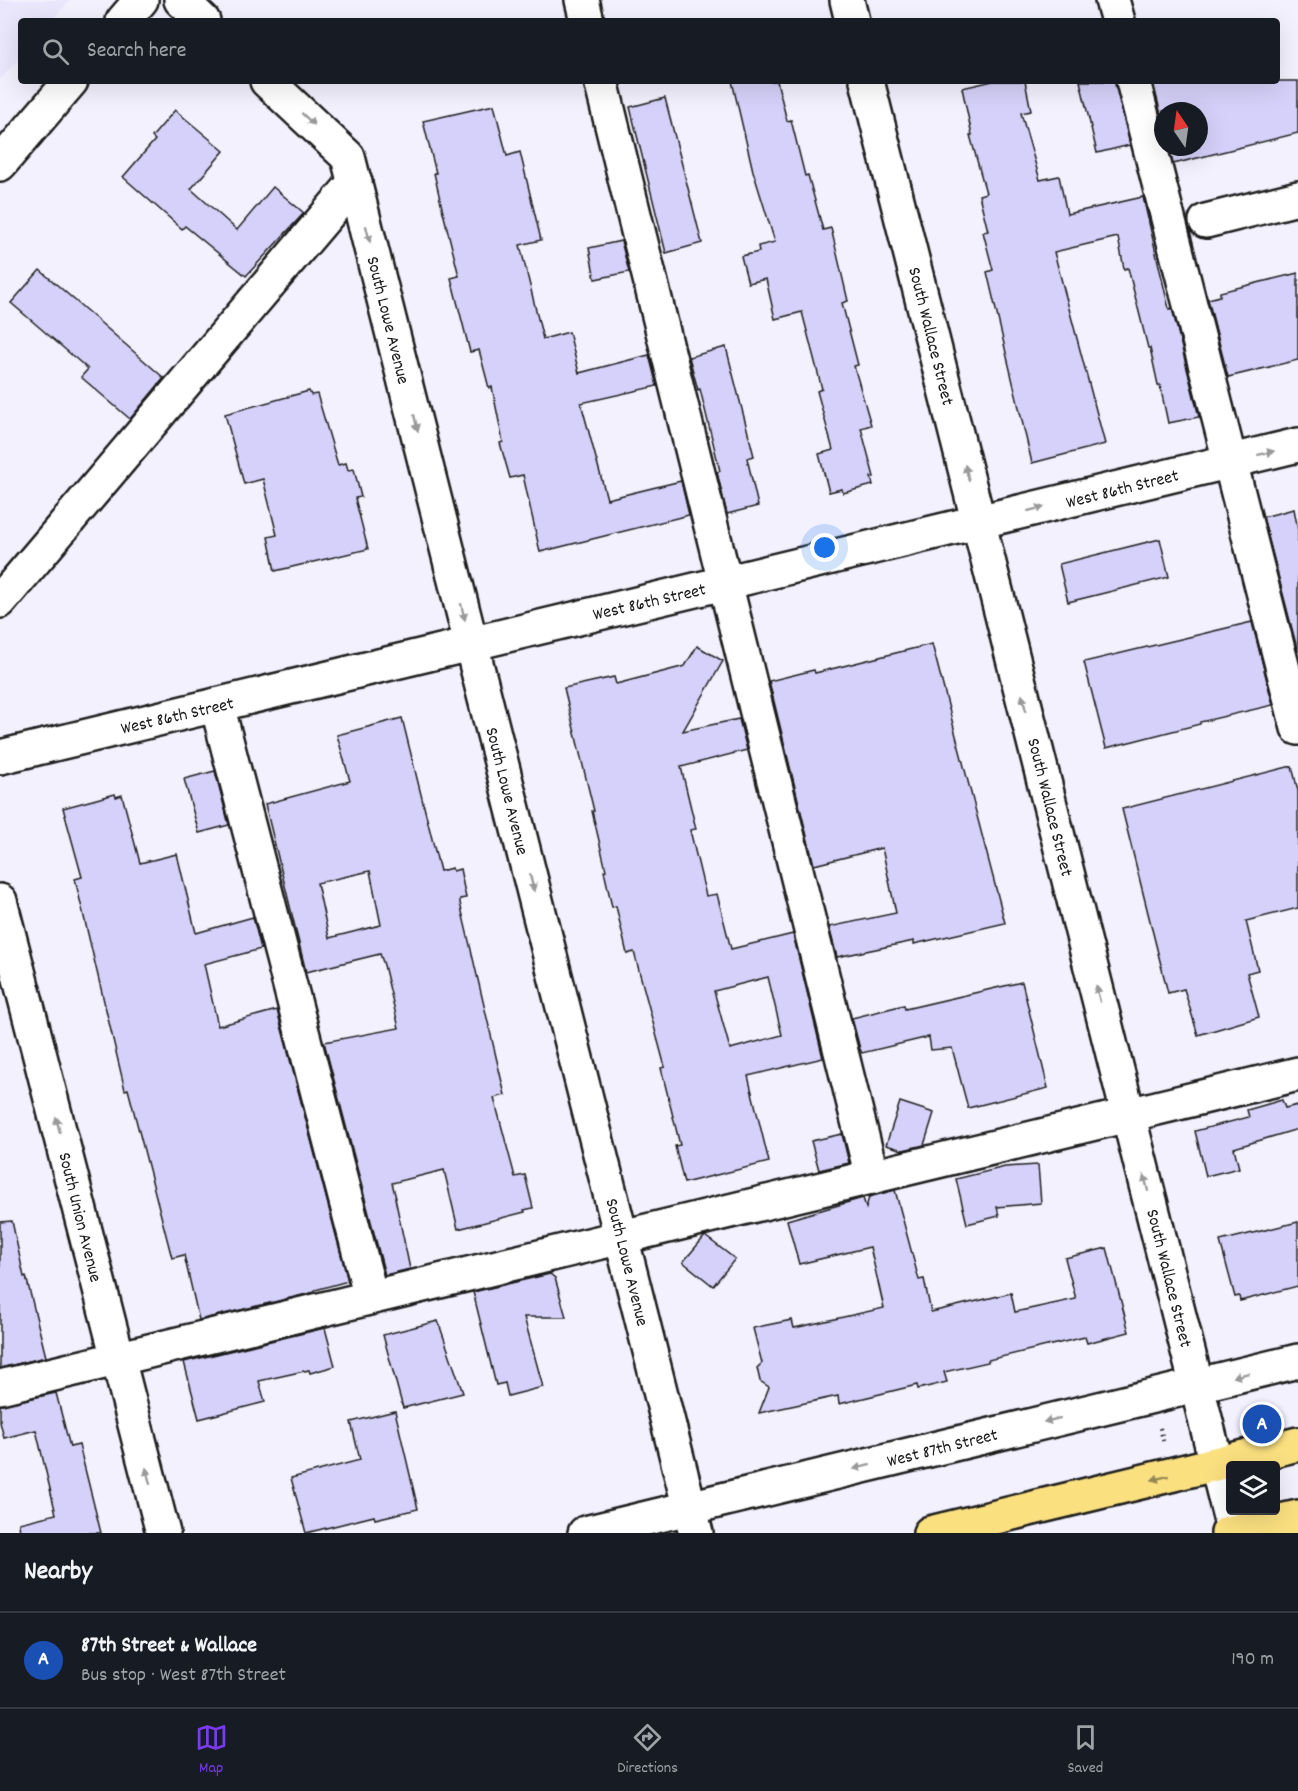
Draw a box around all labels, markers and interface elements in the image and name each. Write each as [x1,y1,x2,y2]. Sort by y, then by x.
search box [18,18,1280,84]
icon: search [39,35,72,68]
text: Search here [87,36,186,67]
north arrow [1154,102,1208,156]
one-way arrow [300,112,315,126]
one-way arrow [363,225,373,243]
street label: South Lowe Avenue [359,254,415,387]
street label: South Wallace Street [900,265,959,409]
one-way arrow [411,414,421,432]
one-way arrow [1257,447,1275,457]
one-way arrow [961,464,971,482]
street label: West 86th Street [1064,464,1182,517]
one-way arrow [1027,503,1045,513]
your location [810,533,839,562]
street label: West 86th Street [591,578,709,629]
one-way arrow [459,603,469,621]
street label: West 86th Street [119,692,237,743]
one-way arrow [1019,694,1029,712]
street label: South Lowe Avenue [478,725,534,858]
street label: South Wallace Street [1019,736,1078,880]
one-way arrow [527,873,537,892]
one-way arrow [1092,985,1102,1003]
one-way arrow [52,1116,62,1134]
street label: South Union Avenue [50,1150,107,1285]
one-way arrow [1140,1174,1150,1192]
street label: South Lowe Avenue [598,1196,654,1329]
street label: South Wallace Street [1138,1207,1197,1351]
one-way arrow [1232,1370,1250,1380]
pin: A [1242,1402,1282,1446]
one-way arrow [1042,1416,1061,1426]
street label: West 87th Street [885,1423,1001,1475]
map controls [1226,1461,1280,1515]
button: layers [1226,1461,1280,1515]
one-way arrow [853,1462,871,1472]
one-way arrow [143,1467,152,1485]
one-way arrow [1150,1473,1169,1483]
text: Nearby [24,1554,92,1591]
text: 87th Street & Wallace [81,1631,257,1662]
text: A [38,1646,49,1674]
text: 190 m [1231,1646,1274,1674]
text: Bus stop · West 87th Street [81,1662,286,1690]
tab: Map [195,1721,228,1780]
tab: Directions [617,1721,678,1780]
tab: Saved [1067,1721,1103,1780]

